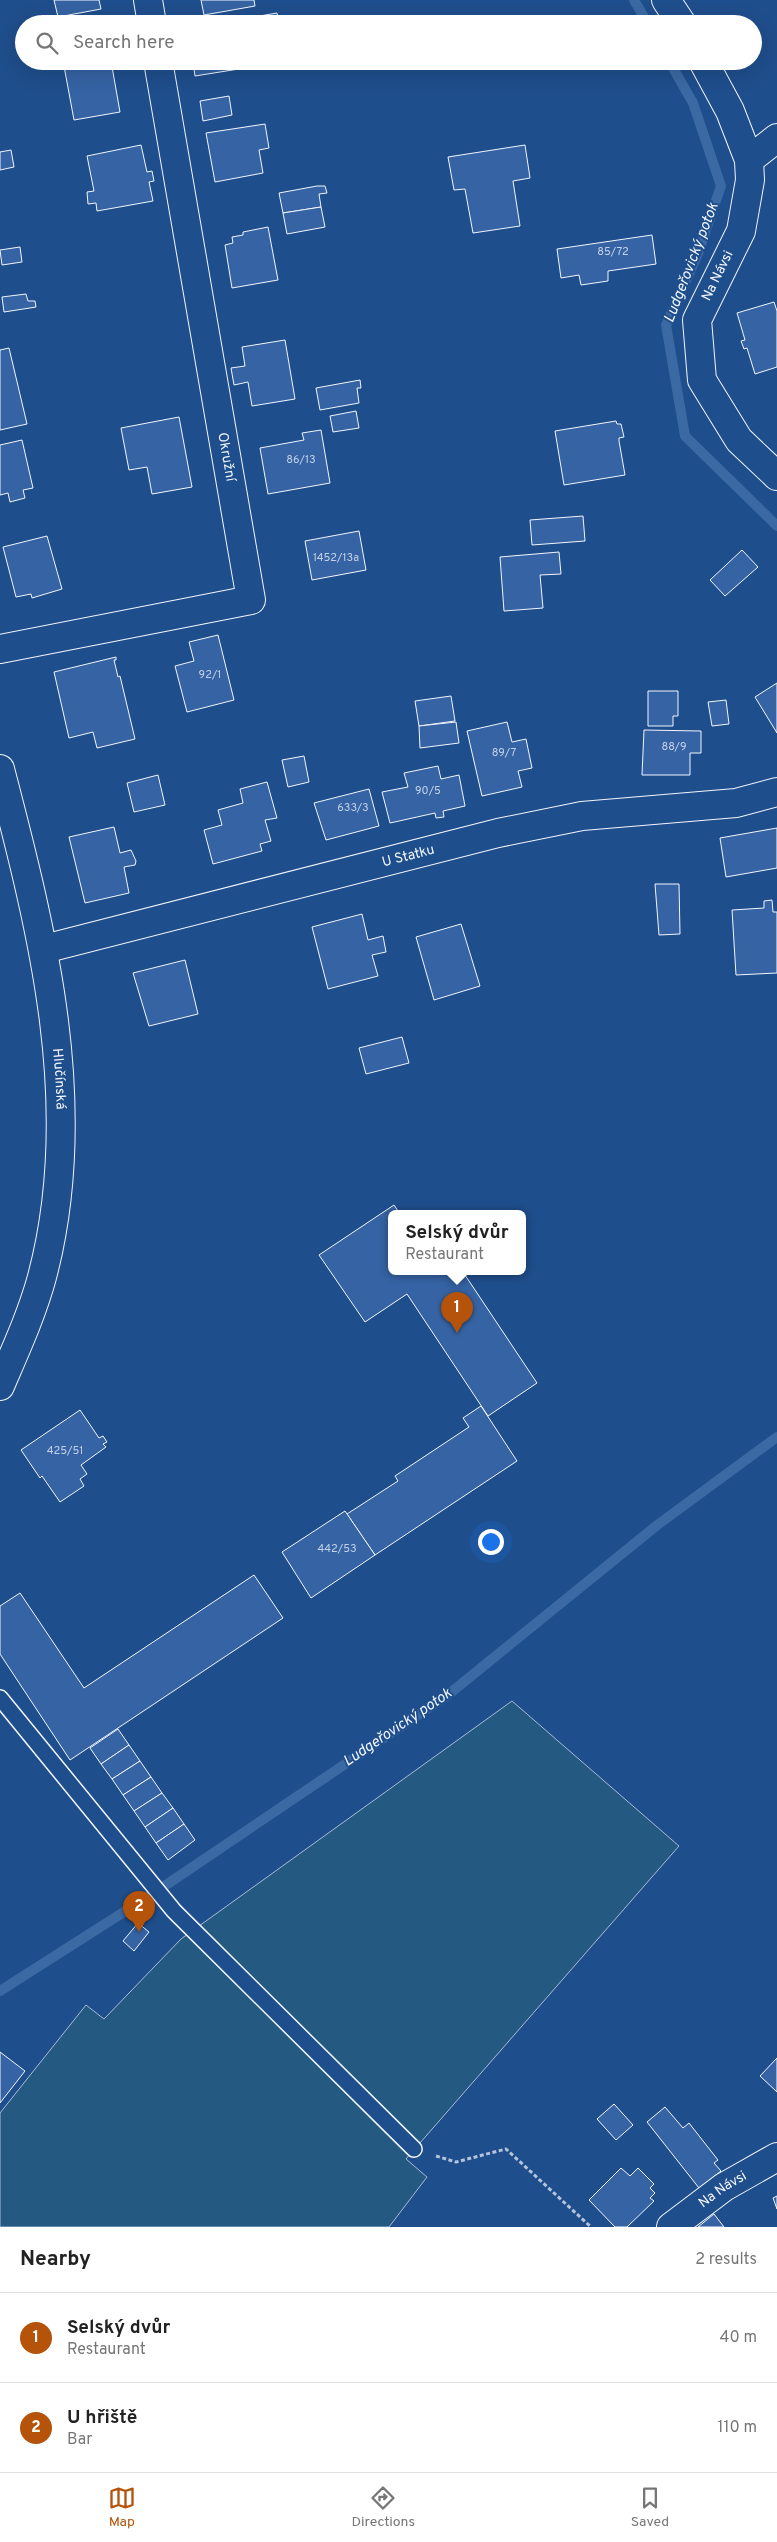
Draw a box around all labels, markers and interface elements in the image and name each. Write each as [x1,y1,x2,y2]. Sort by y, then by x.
search box [15,15,762,70]
icon: search [33,29,61,57]
text: Search here [73,31,175,55]
water label: Ludgeřovický potok [660,200,724,326]
house number: 85/72 [597,245,629,259]
street label: Na Návsi [698,248,738,304]
street label: Okružní [213,431,239,484]
house number: 86/13 [286,453,316,467]
house number: 1452/13a [313,551,359,565]
house number: 92/1 [199,668,221,682]
house number: 88/9 [661,740,687,754]
house number: 89/7 [492,746,516,760]
house number: 90/5 [415,784,441,798]
house number: 633/3 [337,801,369,815]
street label: U Statku [380,841,436,871]
street label: Hlučínská [49,1047,69,1110]
popup [388,1210,526,1275]
text: Selský dvůr [405,1221,509,1245]
text: Restaurant [405,1245,484,1265]
pin: 1 [441,1292,473,1333]
house number: 425/51 [47,1444,83,1458]
your location [478,1529,504,1555]
house number: 442/53 [317,1542,357,1556]
water label: Ludgeřovický potok [340,1684,456,1771]
pin: 2 [123,1891,155,1932]
street label: Na Návsi [695,2167,750,2212]
text: Nearby [20,2246,91,2273]
text: 2 results [695,2250,757,2270]
text: Selský dvůr [67,2316,171,2340]
text: 1 [33,2328,39,2348]
text: 40 m [719,2328,757,2348]
text: Restaurant [67,2340,146,2360]
text: U hřiště [67,2406,137,2430]
text: 2 [31,2418,41,2438]
text: 110 m [717,2418,757,2438]
text: Bar [67,2430,93,2450]
tab: Map [108,2484,136,2531]
tab: Directions [351,2484,415,2531]
tab: Saved [631,2484,669,2531]

